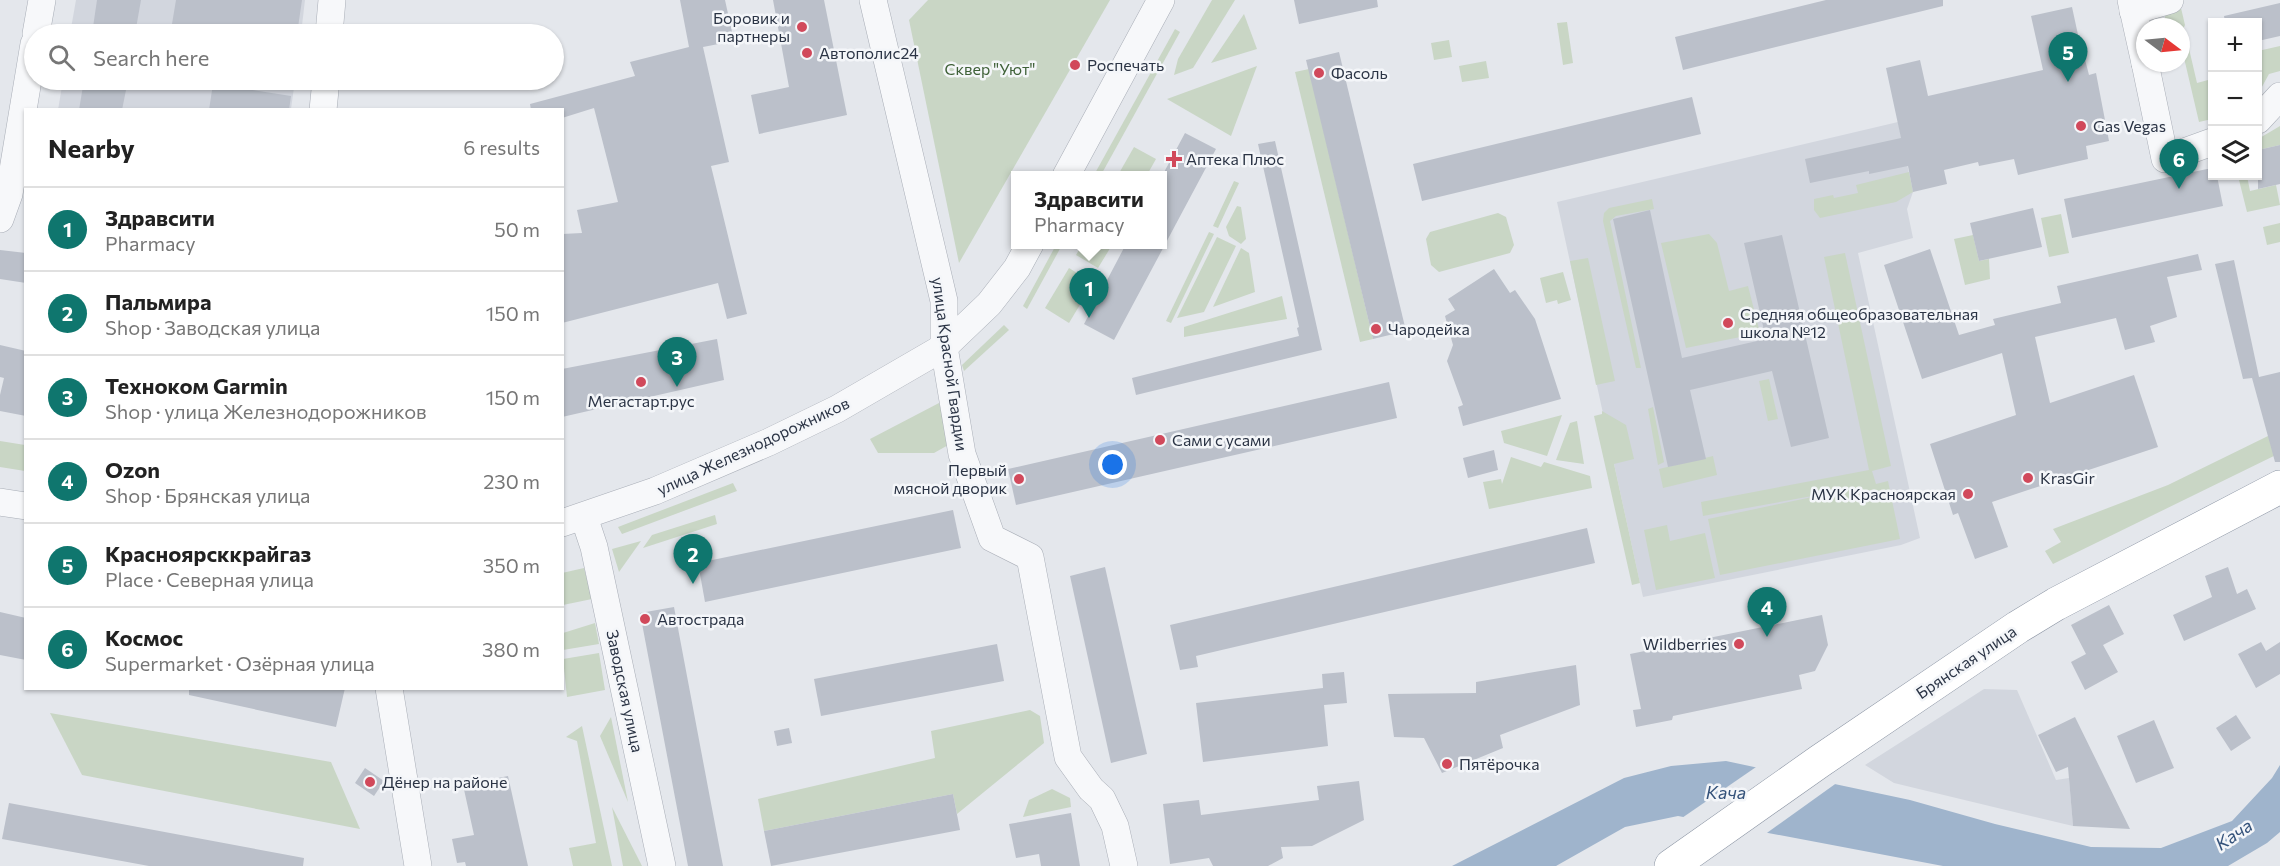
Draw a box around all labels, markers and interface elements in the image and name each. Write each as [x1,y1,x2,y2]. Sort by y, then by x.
place label: Боровик и партнеры [713,8,790,45]
north arrow [2136,18,2190,72]
map controls [2208,18,2262,180]
button: + [2208,18,2262,72]
marker: Боровик и партнеры [795,20,809,34]
search box [24,24,564,90]
pin: 5 [2048,32,2088,82]
icon: search [45,41,78,74]
place label: Автополис24 [819,43,919,62]
text: Search here [93,44,209,71]
marker: Автополис24 [800,46,814,60]
place label: Роспечать [1087,55,1164,74]
marker: Роспечать [1068,58,1082,72]
park label: Сквер "Уют" [944,59,1036,78]
place label: Фасоль [1331,63,1388,82]
marker: Фасоль [1312,66,1326,80]
button: − [2208,72,2262,126]
place label: Gas Vegas [2093,116,2166,135]
marker: Gas Vegas [2074,119,2088,133]
button: layers [2208,126,2262,180]
text: Nearby [48,132,135,163]
text: 6 results [463,135,540,159]
pin: 6 [2160,140,2198,189]
place label: Аптека Плюс [1186,149,1284,168]
marker: Аптека Плюс [1167,152,1181,166]
popup [1011,171,1167,249]
text: Здравсити [1034,185,1144,212]
text: Здравсити [105,204,215,231]
text: Pharmacy [1034,212,1125,236]
text: 1 [63,217,72,241]
text: 50 m [494,217,540,241]
text: Pharmacy [105,231,196,255]
pin: 1 [1070,268,1108,318]
street label: улица Красной Гвардии [929,276,972,452]
text: Пальмира [105,288,211,315]
text: 2 [62,301,73,325]
text: 150 m [486,301,540,325]
place label: Средняя общеобразовательная школа №12 [1740,304,1978,341]
text: Shop · Заводская улица [105,315,320,339]
marker: Средняя общеобразовательная школа №12 [1721,316,1735,330]
place label: Чародейка [1388,319,1470,338]
marker: Чародейка [1369,322,1383,336]
pin: 3 [658,338,696,387]
text: Техноком Garmin [105,372,288,399]
marker: Мегастарт.рус [634,375,648,389]
text: 3 [62,385,73,409]
text: 150 m [486,385,540,409]
place label: Мегастарт.рус [587,391,695,410]
street label: улица Железнодорожников [654,393,852,499]
text: Shop · улица Железнодорожников [105,399,427,423]
place label: Сами с усами [1172,430,1271,449]
marker: Сами с усами [1153,433,1167,447]
your location [1098,450,1127,479]
text: Ozon [105,456,160,483]
place label: Первый мясной дворик [894,460,1007,497]
place label: KrasGir [2040,468,2095,487]
text: 4 [61,469,74,493]
text: 230 m [483,469,540,493]
marker: KrasGir [2021,471,2035,485]
marker: Первый мясной дворик [1012,472,1026,486]
text: Shop · Брянская улица [105,483,311,507]
place label: МУК Красноярская [1811,484,1956,503]
marker: МУК Красноярская [1961,487,1975,501]
pin: 2 [674,534,712,584]
text: Красноярсккрайгаз [105,540,311,567]
text: 5 [62,553,73,577]
text: 350 m [483,553,540,577]
text: Place · Северная улица [105,567,314,591]
pin: 4 [1748,588,1786,637]
place label: Автострада [657,609,744,628]
marker: Автострада [638,612,652,626]
street label: Брянская улица [1912,621,2019,702]
text: Космос [105,624,183,651]
street label: Заводская улица [603,628,648,754]
place label: Wildberries [1643,634,1727,653]
text: 6 [61,637,74,661]
text: 380 m [482,637,540,661]
marker: Wildberries [1732,637,1746,651]
text: Supermarket · Озёрная улица [105,651,375,675]
place label: Пятёрочка [1459,754,1539,773]
marker: Пятёрочка [1440,757,1454,771]
place label: Дёнер на районе [382,772,507,791]
marker: Дёнер на районе [363,775,377,789]
water label: Кача [1706,781,1746,803]
water label: Кача [2211,814,2256,855]

